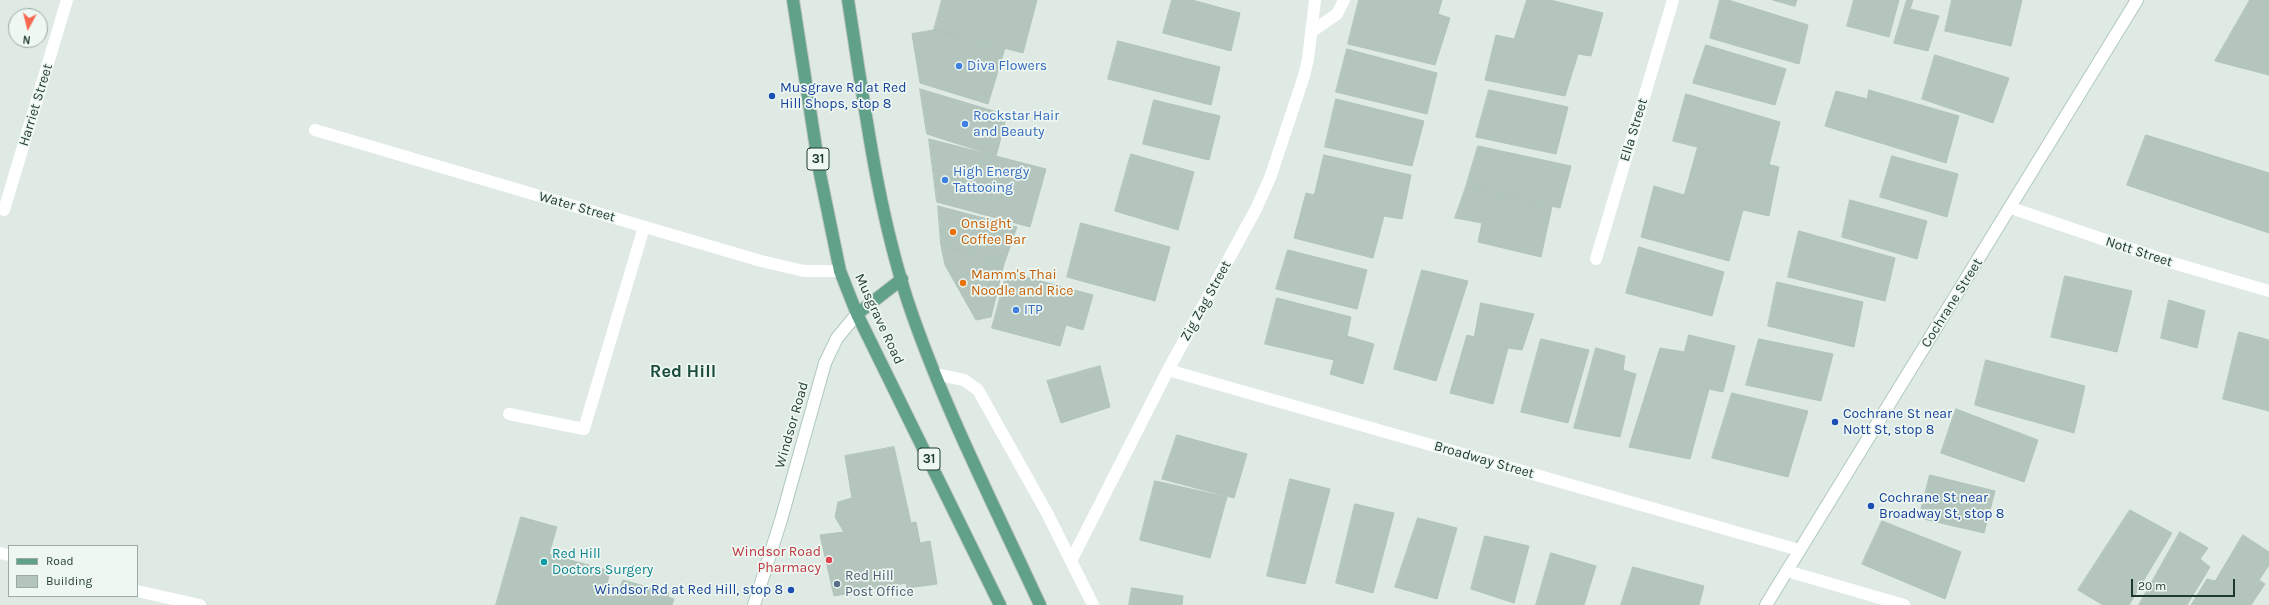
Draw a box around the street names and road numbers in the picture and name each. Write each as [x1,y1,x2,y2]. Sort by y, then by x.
street label: Harriet Street [15,62,57,148]
street label: Ella Street [1616,96,1652,164]
road number: 31 [807,148,829,170]
street label: Water Street [537,188,617,226]
street label: Nott Street [2103,233,2175,271]
street label: Cochrane Street [1918,255,1986,351]
street label: Zig Zag Street [1177,258,1235,344]
street label: Musgrave Road [851,271,907,367]
street label: Windsor Road [772,380,812,470]
street label: Broadway Street [1432,438,1536,482]
road number: 31 [918,448,940,470]

